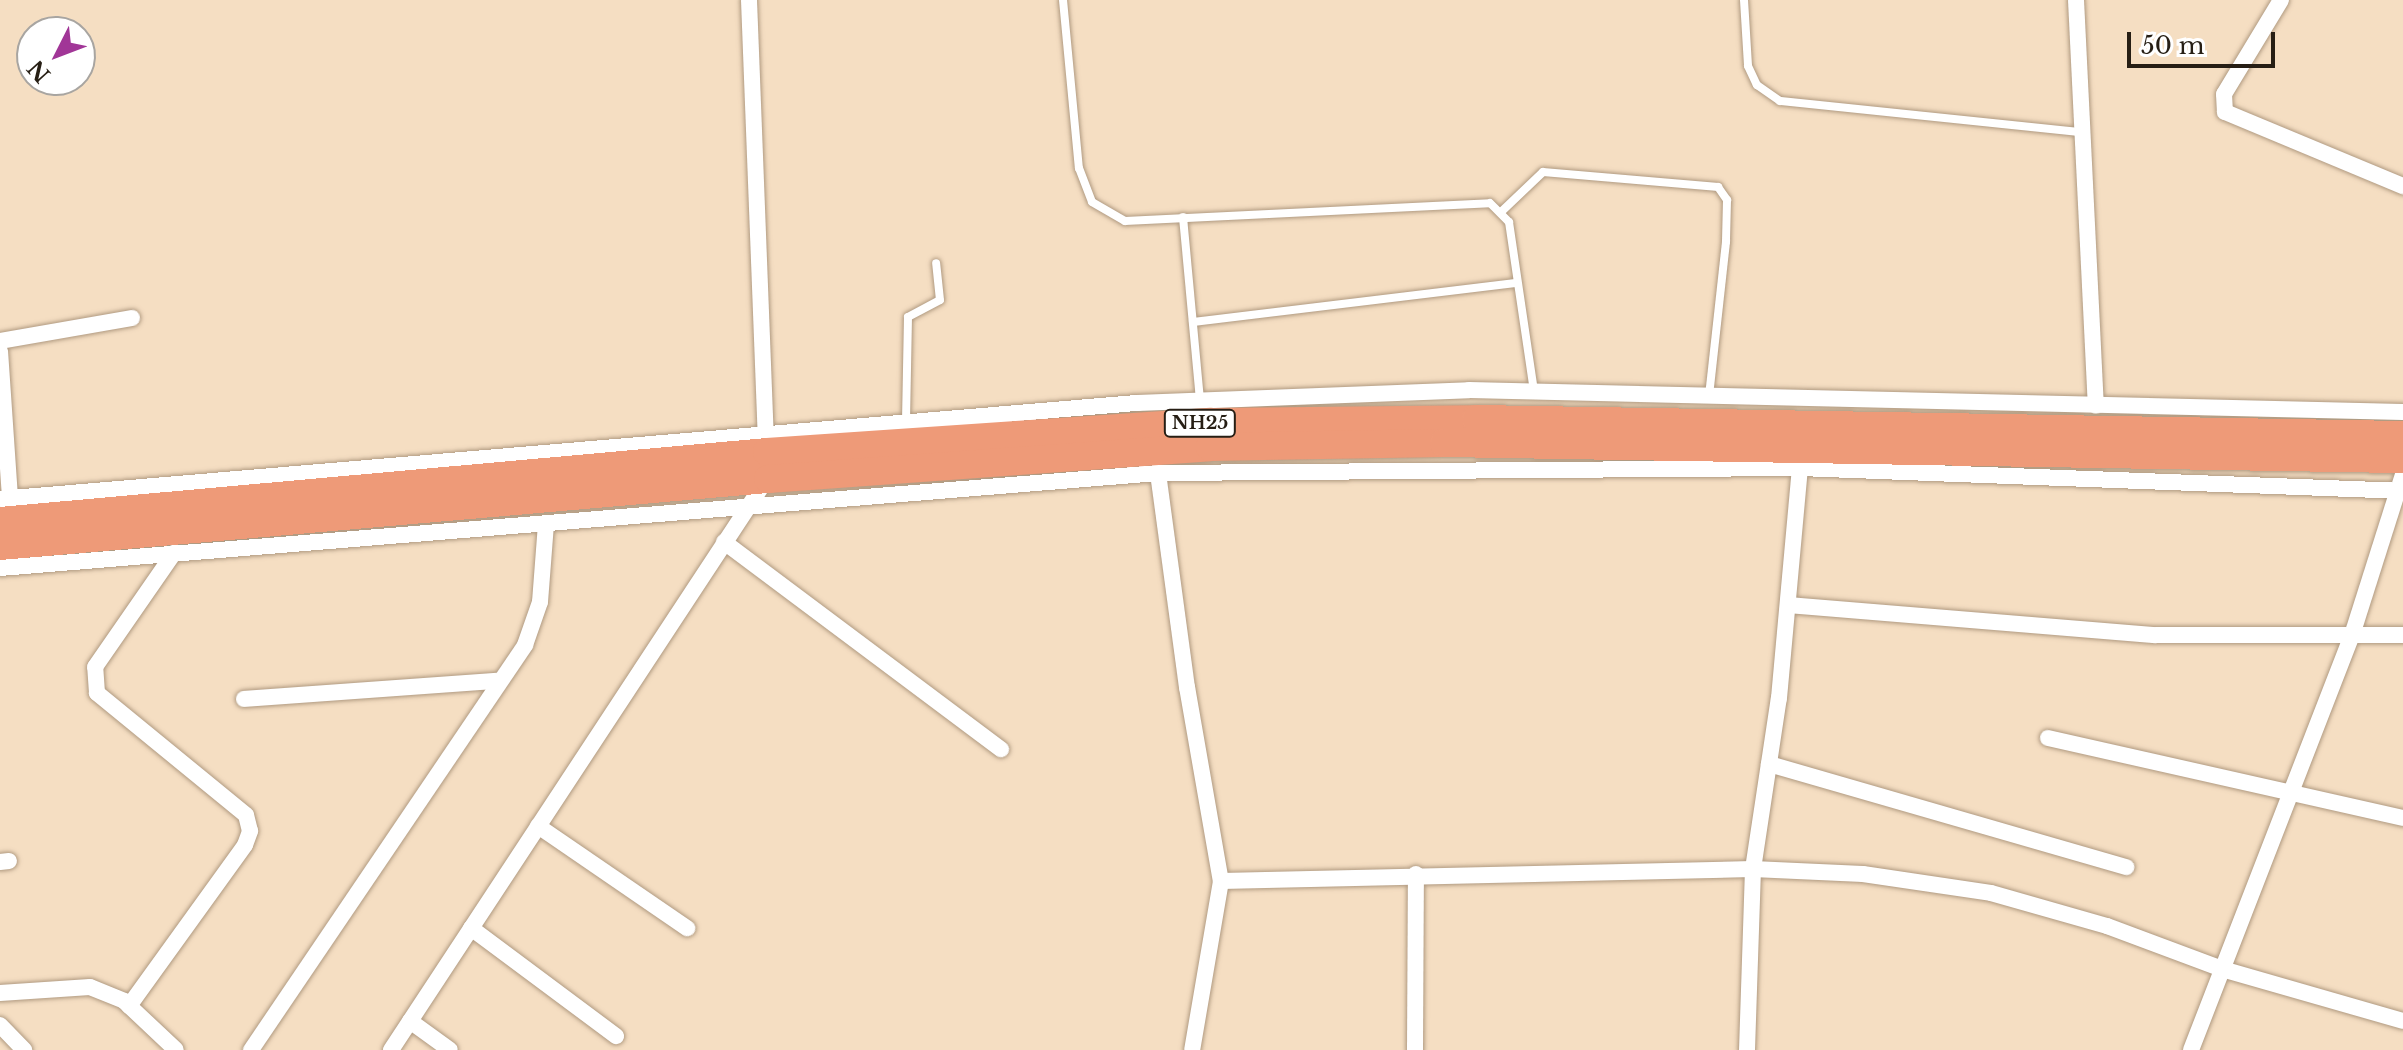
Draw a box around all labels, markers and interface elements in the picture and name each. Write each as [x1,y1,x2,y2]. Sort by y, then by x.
north arrow [16,16,96,96]
scale bar [2131,16,2279,66]
text: 50 m [2141,31,2204,60]
text: N [22,54,56,88]
road number: NH25 [1162,409,1238,437]

